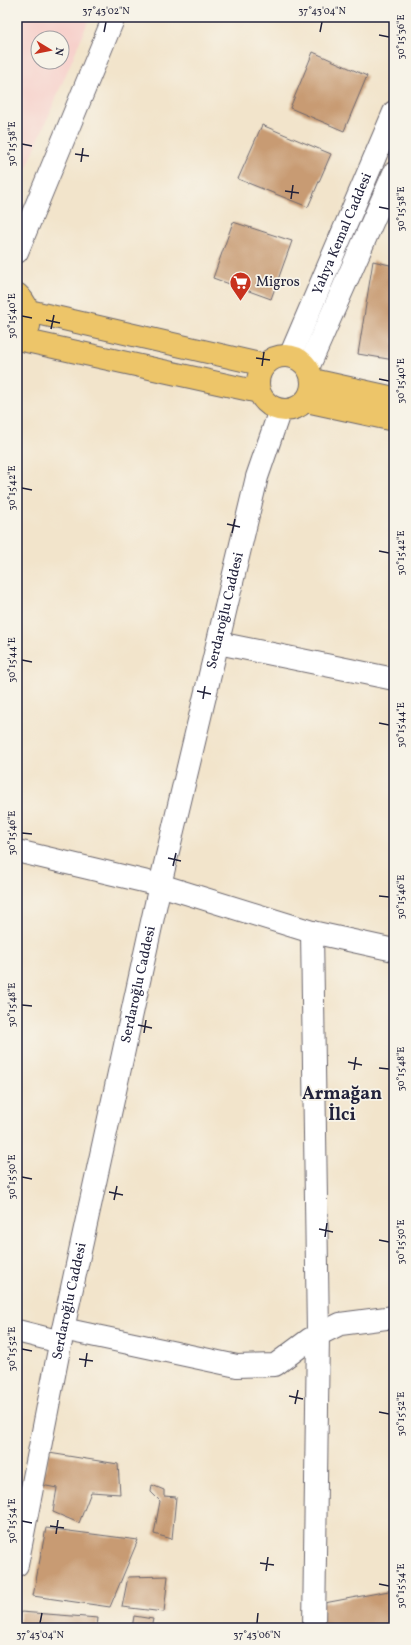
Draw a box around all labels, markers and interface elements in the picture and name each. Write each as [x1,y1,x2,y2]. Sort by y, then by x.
text: 37°43'02"N [82,4,130,18]
text: 37°43'04"N [298,4,346,18]
text: 30°15'36"E [394,15,408,59]
north arrow [30,30,70,70]
text: N [50,46,66,57]
text: 30°15'38"E [5,122,19,166]
street label: Yahya Kemal Caddesi [308,170,377,298]
text: 30°15'38"E [394,187,408,231]
supermarket icon: Migros [227,269,253,302]
place label: Migros [256,273,300,292]
text: 30°15'40"E [5,293,19,339]
text: 30°15'40"E [394,358,408,404]
text: 30°15'42"E [5,466,19,510]
text: 30°15'42"E [394,531,408,575]
street label: Serdaroğlu Caddesi [202,550,248,671]
text: 30°15'44"E [5,637,19,683]
text: 30°15'44"E [394,702,408,748]
text: 30°15'46"E [5,811,19,855]
text: 30°15'46"E [394,875,408,919]
street label: Serdaroğlu Caddesi [116,924,160,1045]
text: 30°15'48"E [5,983,19,1027]
text: 30°15'48"E [394,1047,408,1091]
district label: Armağan İlci [302,1082,382,1128]
text: 30°15'50"E [5,1154,19,1200]
text: 30°15'50"E [394,1219,408,1265]
street label: Serdaroğlu Caddesi [48,1241,91,1361]
text: 30°15'52"E [5,1327,19,1371]
text: 30°15'52"E [394,1392,408,1436]
text: 30°15'54"E [5,1498,19,1544]
text: 30°15'54"E [394,1563,408,1609]
text: 37°43'04"N [16,1628,64,1642]
text: 37°43'06"N [233,1628,281,1642]

